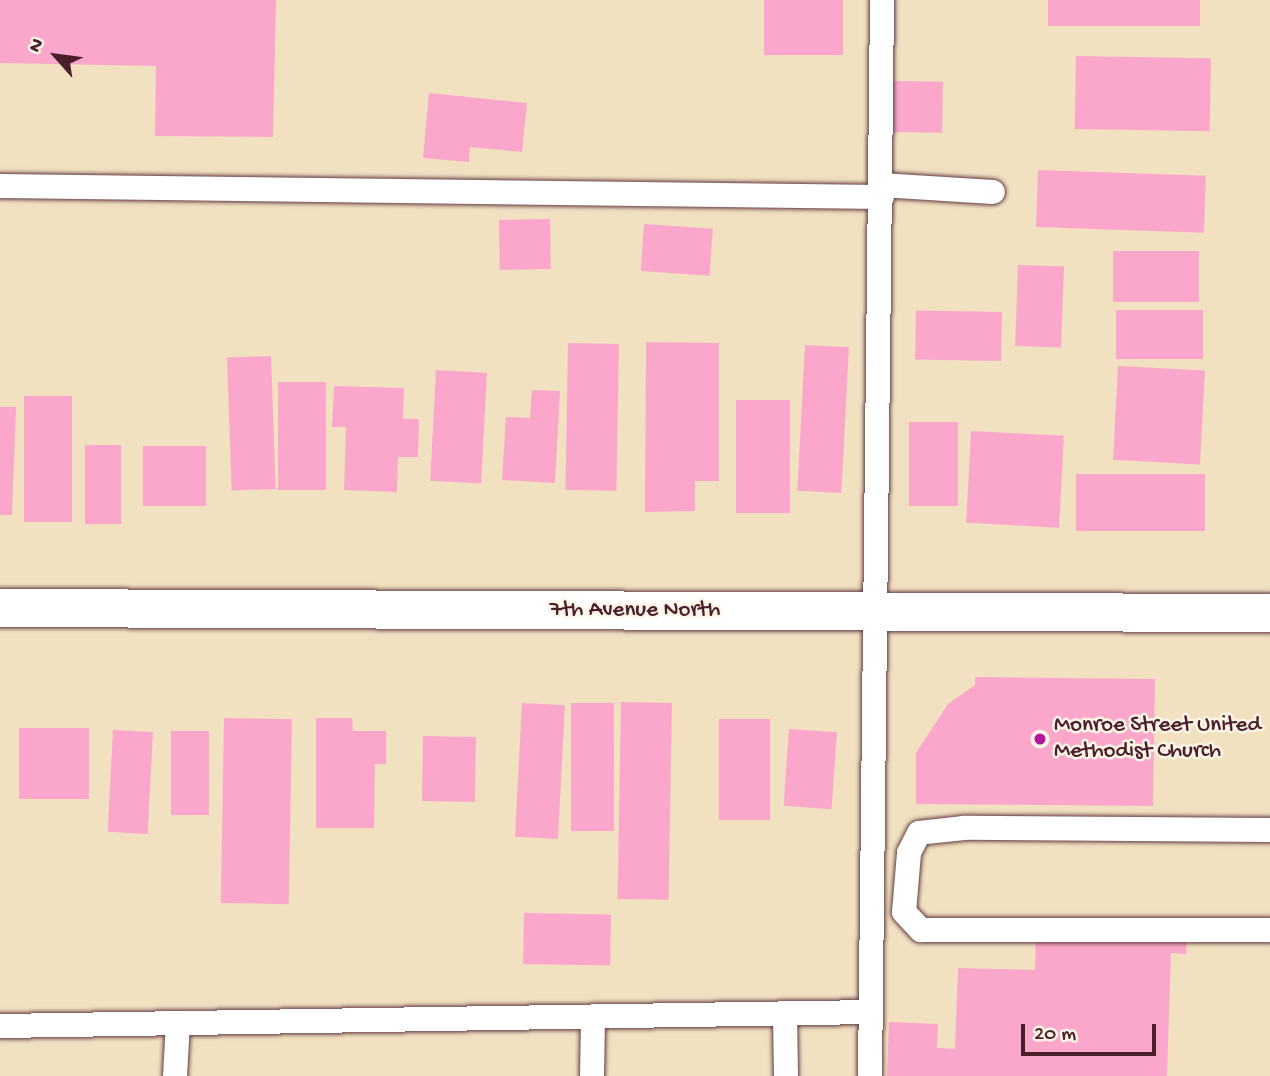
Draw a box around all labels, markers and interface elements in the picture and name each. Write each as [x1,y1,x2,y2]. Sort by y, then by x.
north arrow [21,21,91,91]
text: N [24,35,50,57]
street label: 7th Avenue North [550,597,720,625]
place label: Monroe Street United Methodist Church [1054,712,1261,766]
marker: Monroe Street United Methodist Church [1032,731,1048,747]
scale bar [1025,1010,1160,1054]
text: 20 m [1034,1023,1076,1048]

